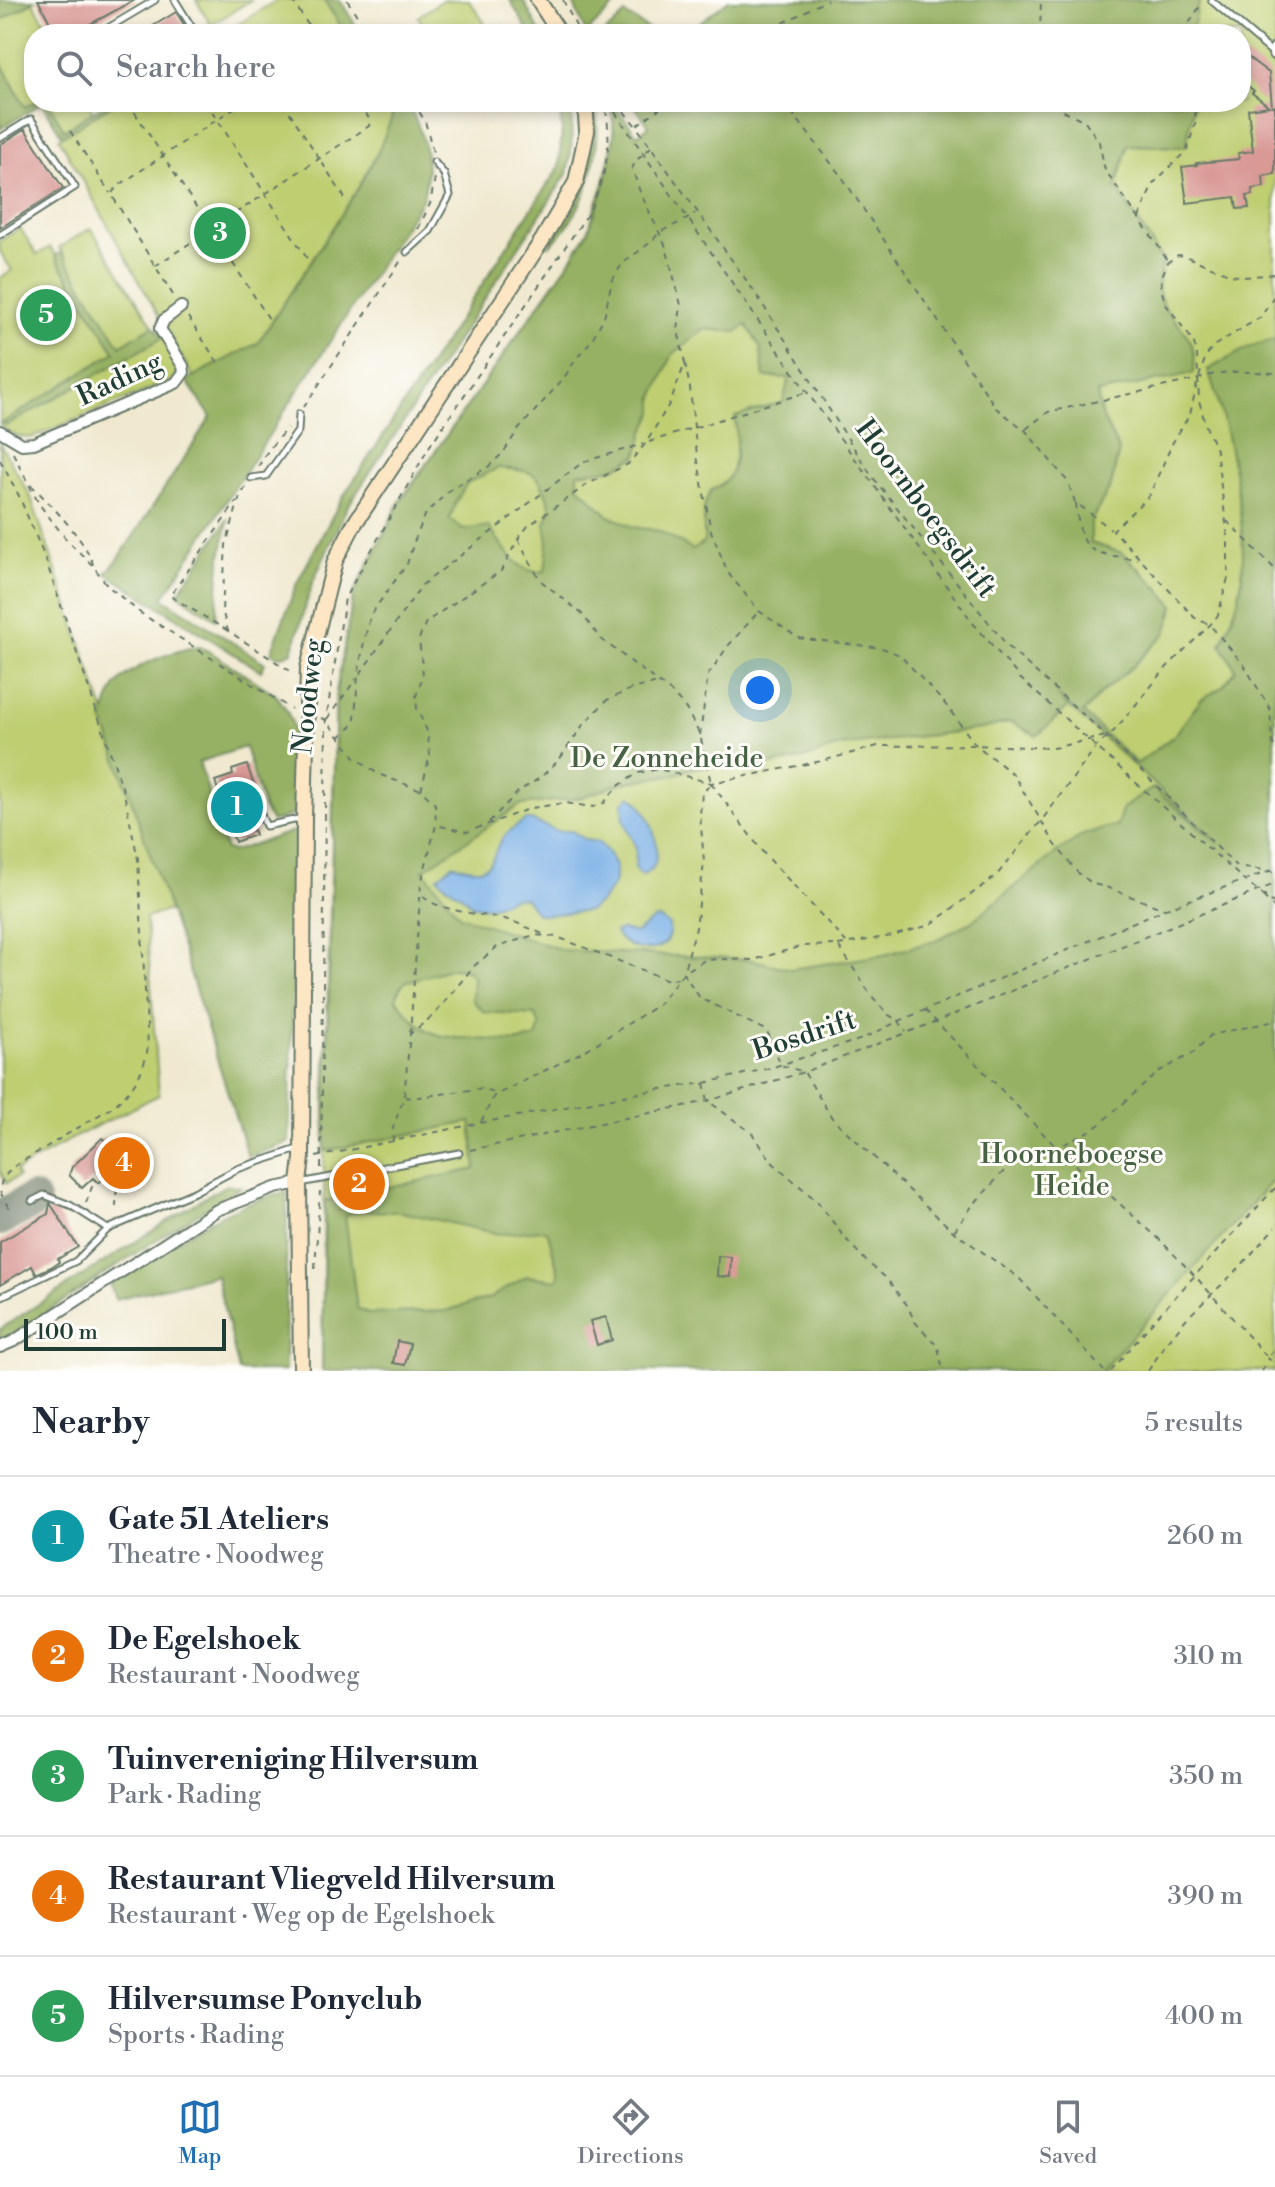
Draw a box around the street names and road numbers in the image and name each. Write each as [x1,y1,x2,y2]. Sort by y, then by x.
street label: Rading [71,344,168,414]
street label: Hoornboegsdrift [847,413,1004,605]
street label: Noodweg [285,636,332,756]
street label: Bosdrift [747,1002,861,1069]

